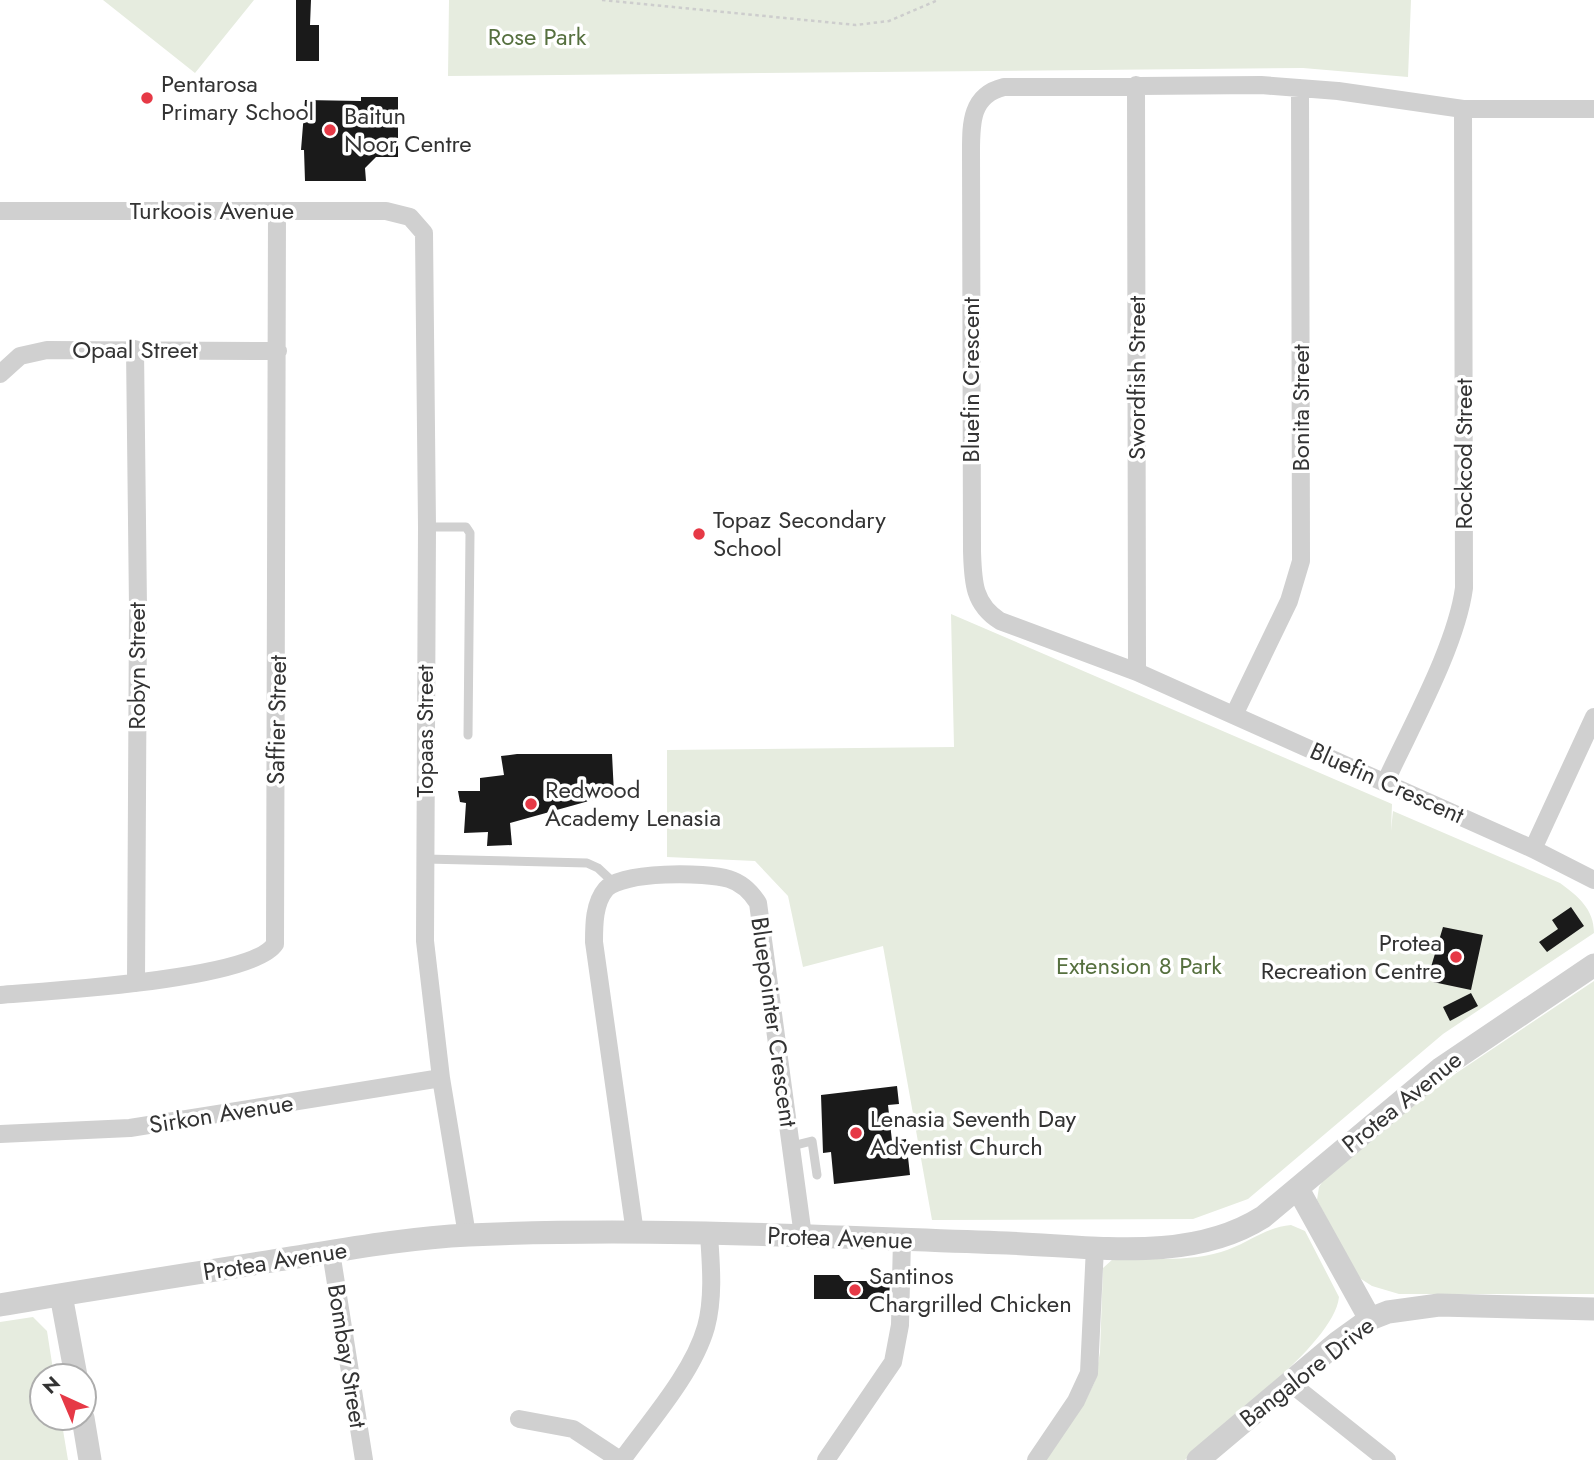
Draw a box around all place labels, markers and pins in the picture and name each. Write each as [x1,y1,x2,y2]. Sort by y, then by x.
place label: Pentarosa Primary School [161,66,314,129]
marker: Pentarosa Primary School [139,90,155,106]
place label: Baitun Noor Centre [344,98,472,161]
marker: Baitun Noor Centre [322,122,338,138]
place label: Topaz Secondary School [713,502,886,565]
marker: Topaz Secondary School [691,526,707,542]
place label: Redwood Academy Lenasia [545,772,721,835]
marker: Redwood Academy Lenasia [523,796,539,812]
place label: Protea Recreation Centre [1261,925,1442,988]
marker: Protea Recreation Centre [1448,949,1464,965]
place label: Lenasia Seventh Day Adventist Church [870,1101,1077,1164]
marker: Lenasia Seventh Day Adventist Church [848,1125,864,1141]
place label: Santinos Chargrilled Chicken [869,1258,1072,1321]
marker: Santinos Chargrilled Chicken [847,1282,863,1298]

